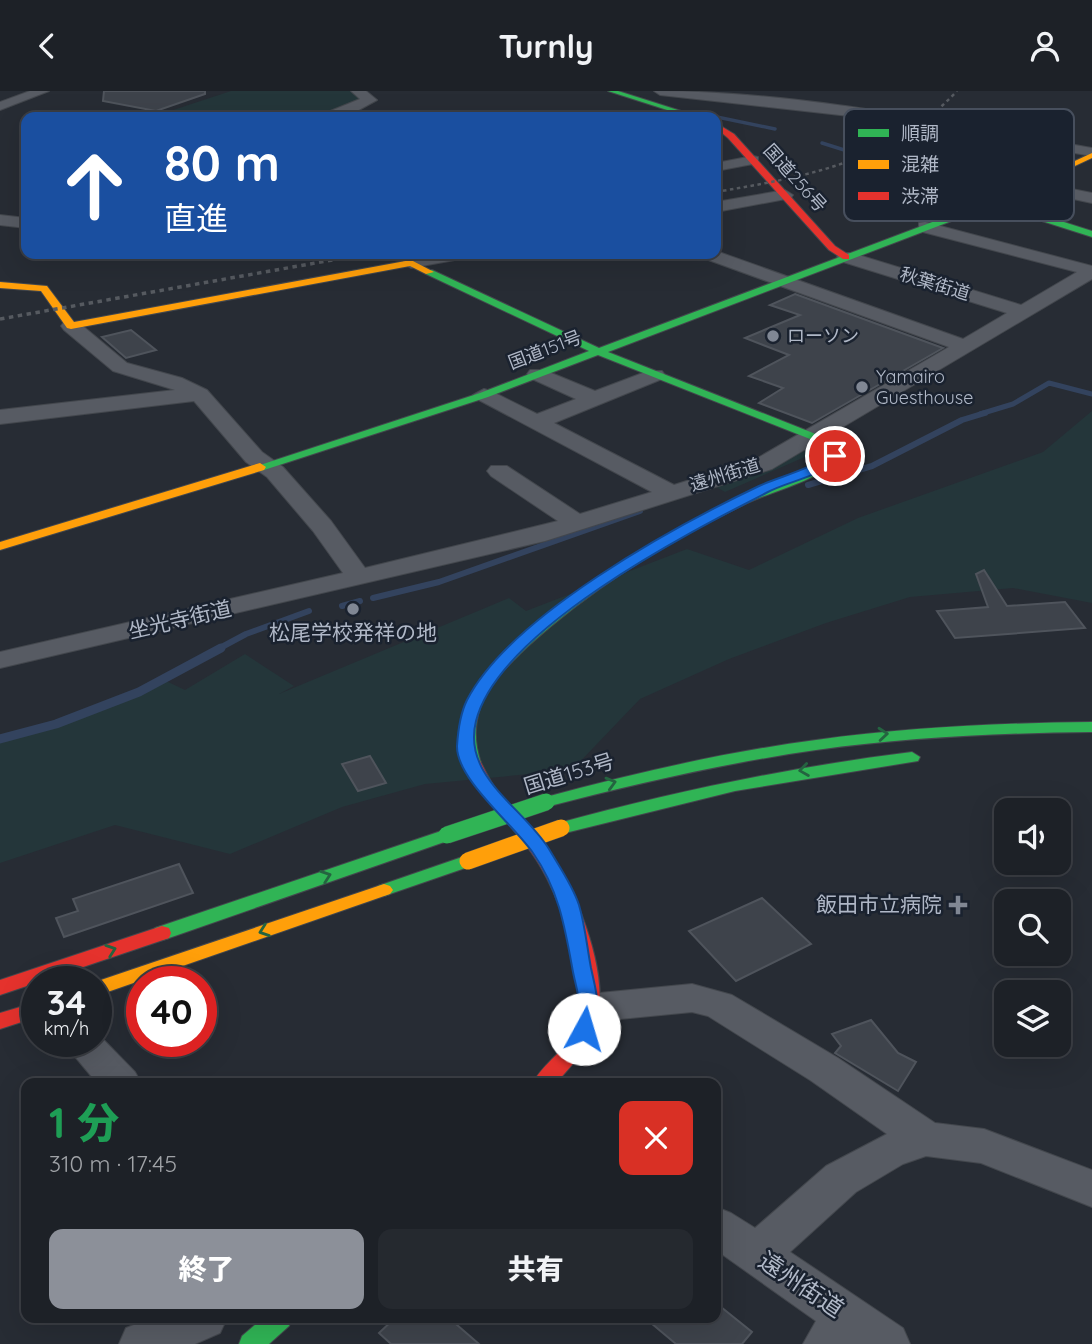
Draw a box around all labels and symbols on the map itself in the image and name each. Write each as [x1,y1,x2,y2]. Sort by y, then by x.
legend [844,109,1074,221]
text: 順調 [901,121,939,145]
street label: 国道256号 [759,139,832,216]
text: 混雑 [901,152,939,176]
text: 渋滞 [901,184,939,208]
street label: 秋葉街道 [897,262,973,305]
place label: ローソン [787,324,859,347]
street label: 国道151号 [505,325,585,374]
marker: ローソン [765,328,781,344]
place label: Yamairo Guesthouse [876,365,973,409]
marker: Yamairo Guesthouse [854,379,870,395]
pin [805,426,865,486]
street label: 遠州街道 [687,453,763,496]
street label: 坐光寺街道 [126,595,234,644]
marker: 松尾学校発祥の地 [345,601,361,617]
place label: 松尾学校発祥の地 [269,619,437,645]
one-way arrow [878,727,889,742]
street label: 国道153号 [520,747,617,799]
one-way arrow [798,762,810,777]
one-way arrow [605,777,617,792]
one-way arrow [320,870,332,884]
place label: 飯田市立病院 [816,891,942,917]
marker: 飯田市立病院 [948,895,968,915]
one-way arrow [258,923,271,937]
one-way arrow [104,944,117,958]
speed limit sign: 40 [126,966,217,1057]
position arrow [547,992,621,1066]
street label: 遠州街道 [753,1245,850,1323]

